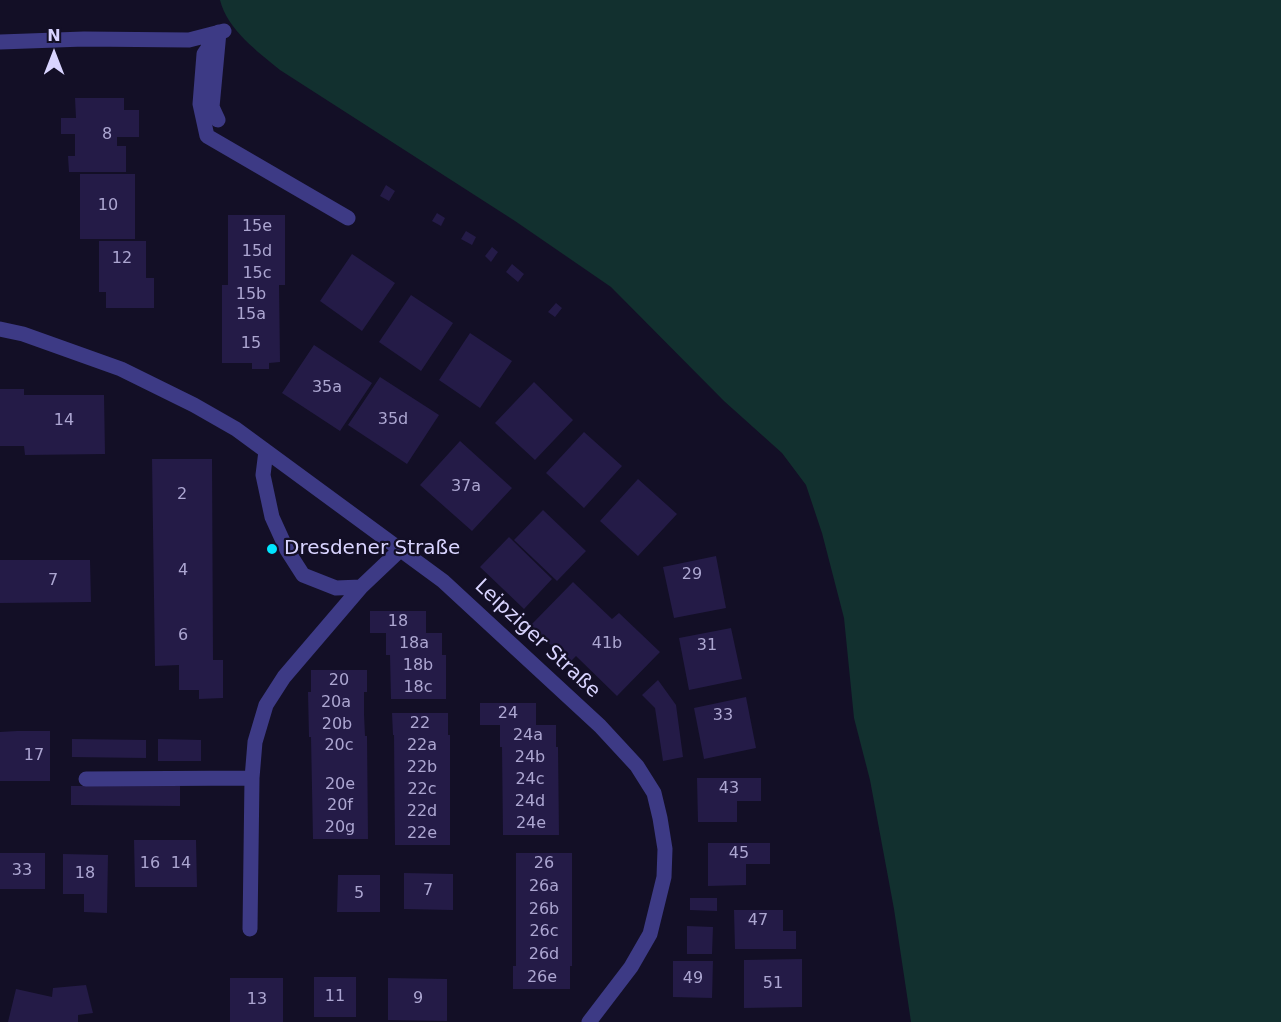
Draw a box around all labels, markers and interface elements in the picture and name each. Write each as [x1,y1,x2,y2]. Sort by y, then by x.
north arrow [24,24,84,84]
text: N [47,26,61,45]
house number: 8 [102,125,112,145]
house number: 10 [98,196,118,216]
house number: 15e [242,217,272,237]
house number: 15d [242,242,272,262]
house number: 12 [112,249,132,269]
house number: 15c [242,264,272,284]
house number: 15b [236,285,266,305]
house number: 15a [236,305,266,325]
house number: 15 [241,334,261,354]
house number: 35a [312,378,342,398]
house number: 35d [378,410,408,430]
house number: 14 [54,411,74,431]
house number: 37a [451,477,481,497]
house number: 2 [177,485,187,505]
place label: Dresdener Straße [284,537,460,561]
marker: Dresdener Straße [265,542,279,556]
house number: 4 [178,561,188,581]
house number: 29 [682,565,702,585]
house number: 7 [48,571,58,591]
street label: Leipziger Straße [469,575,605,703]
house number: 18 [388,612,408,632]
house number: 6 [178,626,188,646]
house number: 18a [399,634,429,654]
house number: 41b [592,634,622,654]
house number: 31 [697,636,717,656]
house number: 18b [403,656,433,676]
house number: 20 [329,671,349,691]
house number: 18c [403,678,433,698]
house number: 20a [321,693,351,713]
house number: 24 [498,704,518,724]
house number: 33 [713,706,733,726]
house number: 22 [410,714,430,734]
house number: 20b [322,715,352,735]
house number: 24a [513,726,543,746]
house number: 20c [324,736,354,756]
house number: 22a [407,736,437,756]
house number: 17 [24,746,44,766]
house number: 24b [515,748,545,768]
house number: 22b [407,758,437,778]
house number: 24c [515,770,545,790]
house number: 20e [325,775,355,795]
house number: 43 [719,779,739,799]
house number: 22c [407,780,437,800]
house number: 24d [515,792,545,812]
house number: 20f [327,796,353,816]
house number: 22d [407,802,437,822]
house number: 24e [516,814,546,834]
house number: 20g [325,818,355,838]
house number: 22e [407,824,437,844]
house number: 45 [729,844,749,864]
house number: 16 [140,854,160,874]
house number: 14 [171,854,191,874]
house number: 26 [534,854,554,874]
house number: 33 [12,861,32,881]
house number: 18 [75,864,95,884]
house number: 26a [529,877,559,897]
house number: 7 [423,881,433,901]
house number: 5 [354,884,364,904]
house number: 26b [529,900,559,920]
house number: 47 [748,911,768,931]
house number: 26c [529,922,559,942]
house number: 26d [529,945,559,965]
house number: 26e [527,968,557,988]
house number: 49 [683,969,703,989]
house number: 51 [763,974,783,994]
house number: 11 [325,987,345,1007]
house number: 9 [413,989,423,1009]
house number: 13 [247,990,267,1010]

